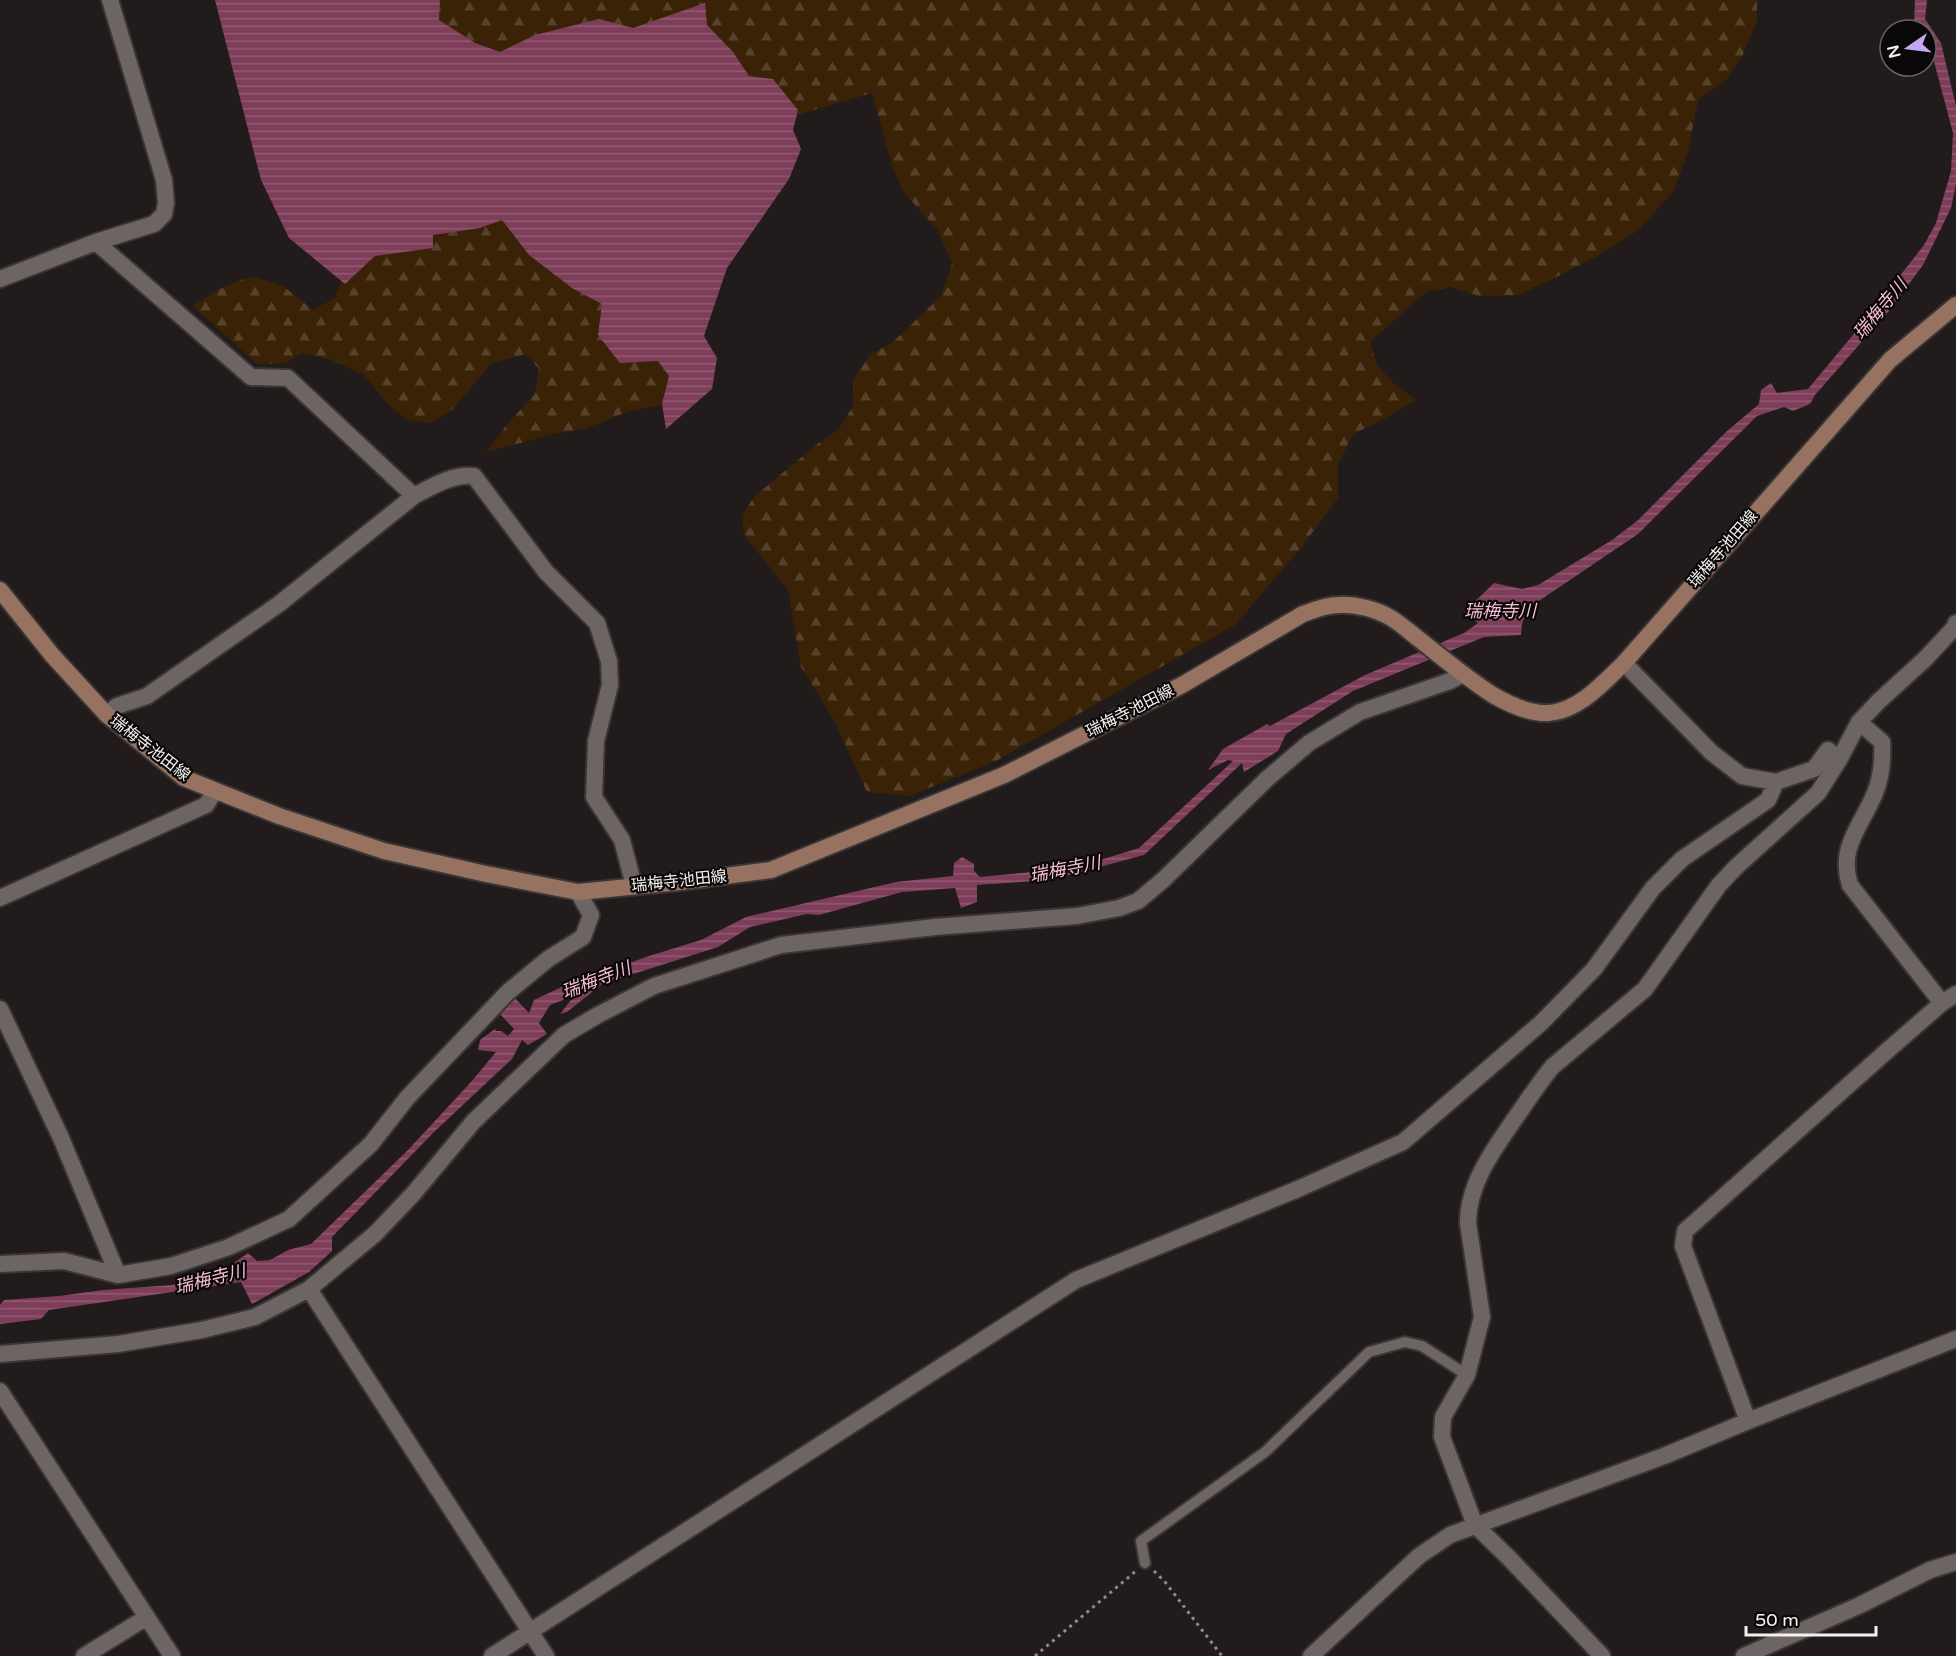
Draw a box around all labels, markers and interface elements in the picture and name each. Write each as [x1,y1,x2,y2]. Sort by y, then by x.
north arrow [1878,18,1938,78]
text: N [1883,43,1906,60]
water label: 瑞梅寺川 [1848,273,1913,344]
street label: 瑞梅寺池田線 [1684,506,1762,592]
water label: 瑞梅寺川 [1464,600,1538,622]
street label: 瑞梅寺池田線 [1083,680,1177,742]
street label: 瑞梅寺池田線 [106,711,194,785]
water label: 瑞梅寺川 [1028,851,1104,887]
street label: 瑞梅寺池田線 [630,866,728,896]
water label: 瑞梅寺川 [558,956,635,1003]
water label: 瑞梅寺川 [172,1259,250,1298]
scale bar [1746,1599,1876,1637]
text: 50 m [1755,1609,1799,1631]

